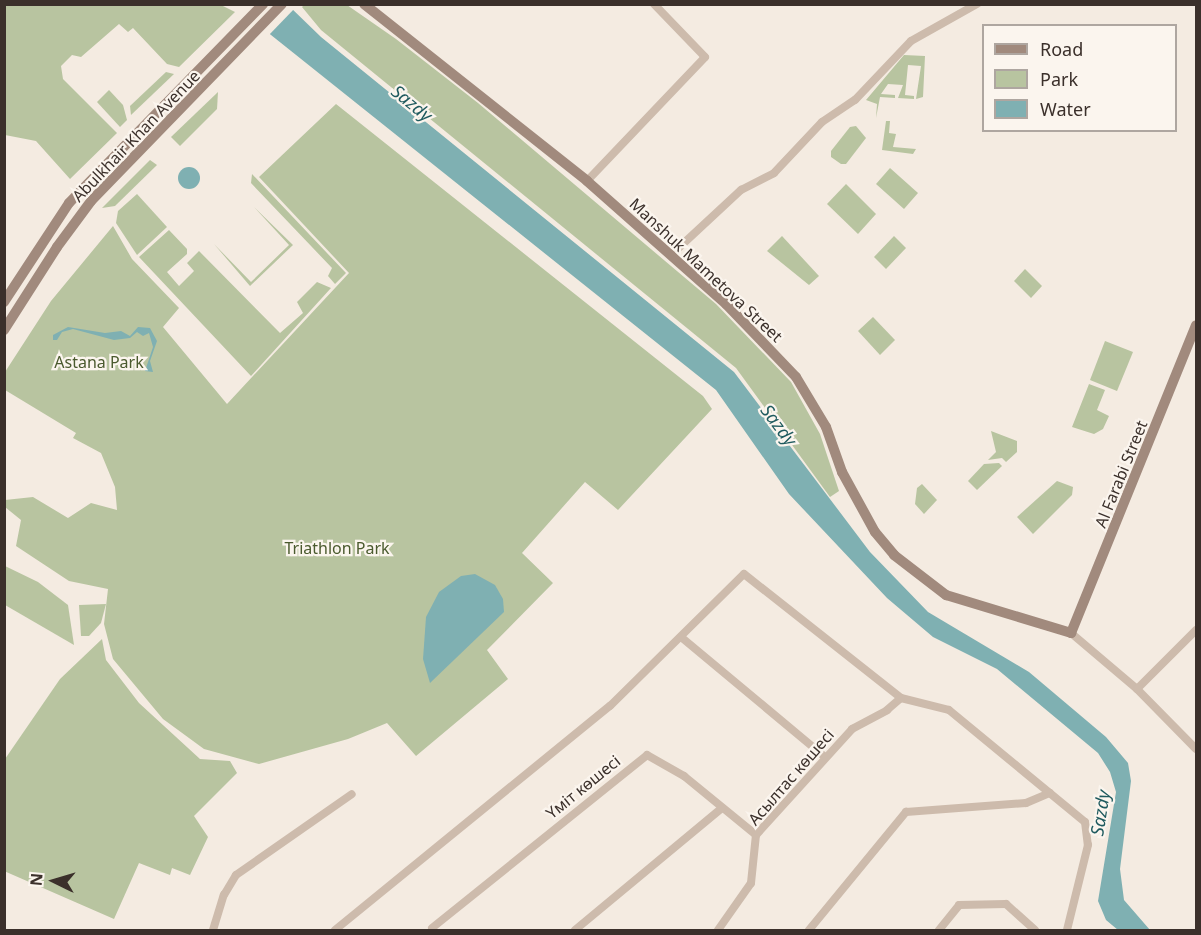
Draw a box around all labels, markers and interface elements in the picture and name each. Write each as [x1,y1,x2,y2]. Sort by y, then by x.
legend [982,24,1177,132]
text: Road [1040,37,1083,61]
street label: Abulkhair Khan Avenue [68,66,204,206]
text: Park [1040,67,1078,91]
water label: Sazdy [387,80,437,126]
text: Water [1040,97,1091,121]
street label: Manshuk Mametova Street [626,194,786,346]
park label: Astana Park [54,352,144,372]
water label: Sazdy [756,400,802,450]
street label: Al Farabi Street [1091,418,1151,530]
park label: Triathlon Park [284,538,390,558]
street label: Асылтас көшесі [744,725,838,829]
street label: Үміт көшесі [542,751,624,823]
water label: Sazdy [1086,789,1114,837]
north arrow [24,851,84,911]
text: N [25,872,48,887]

